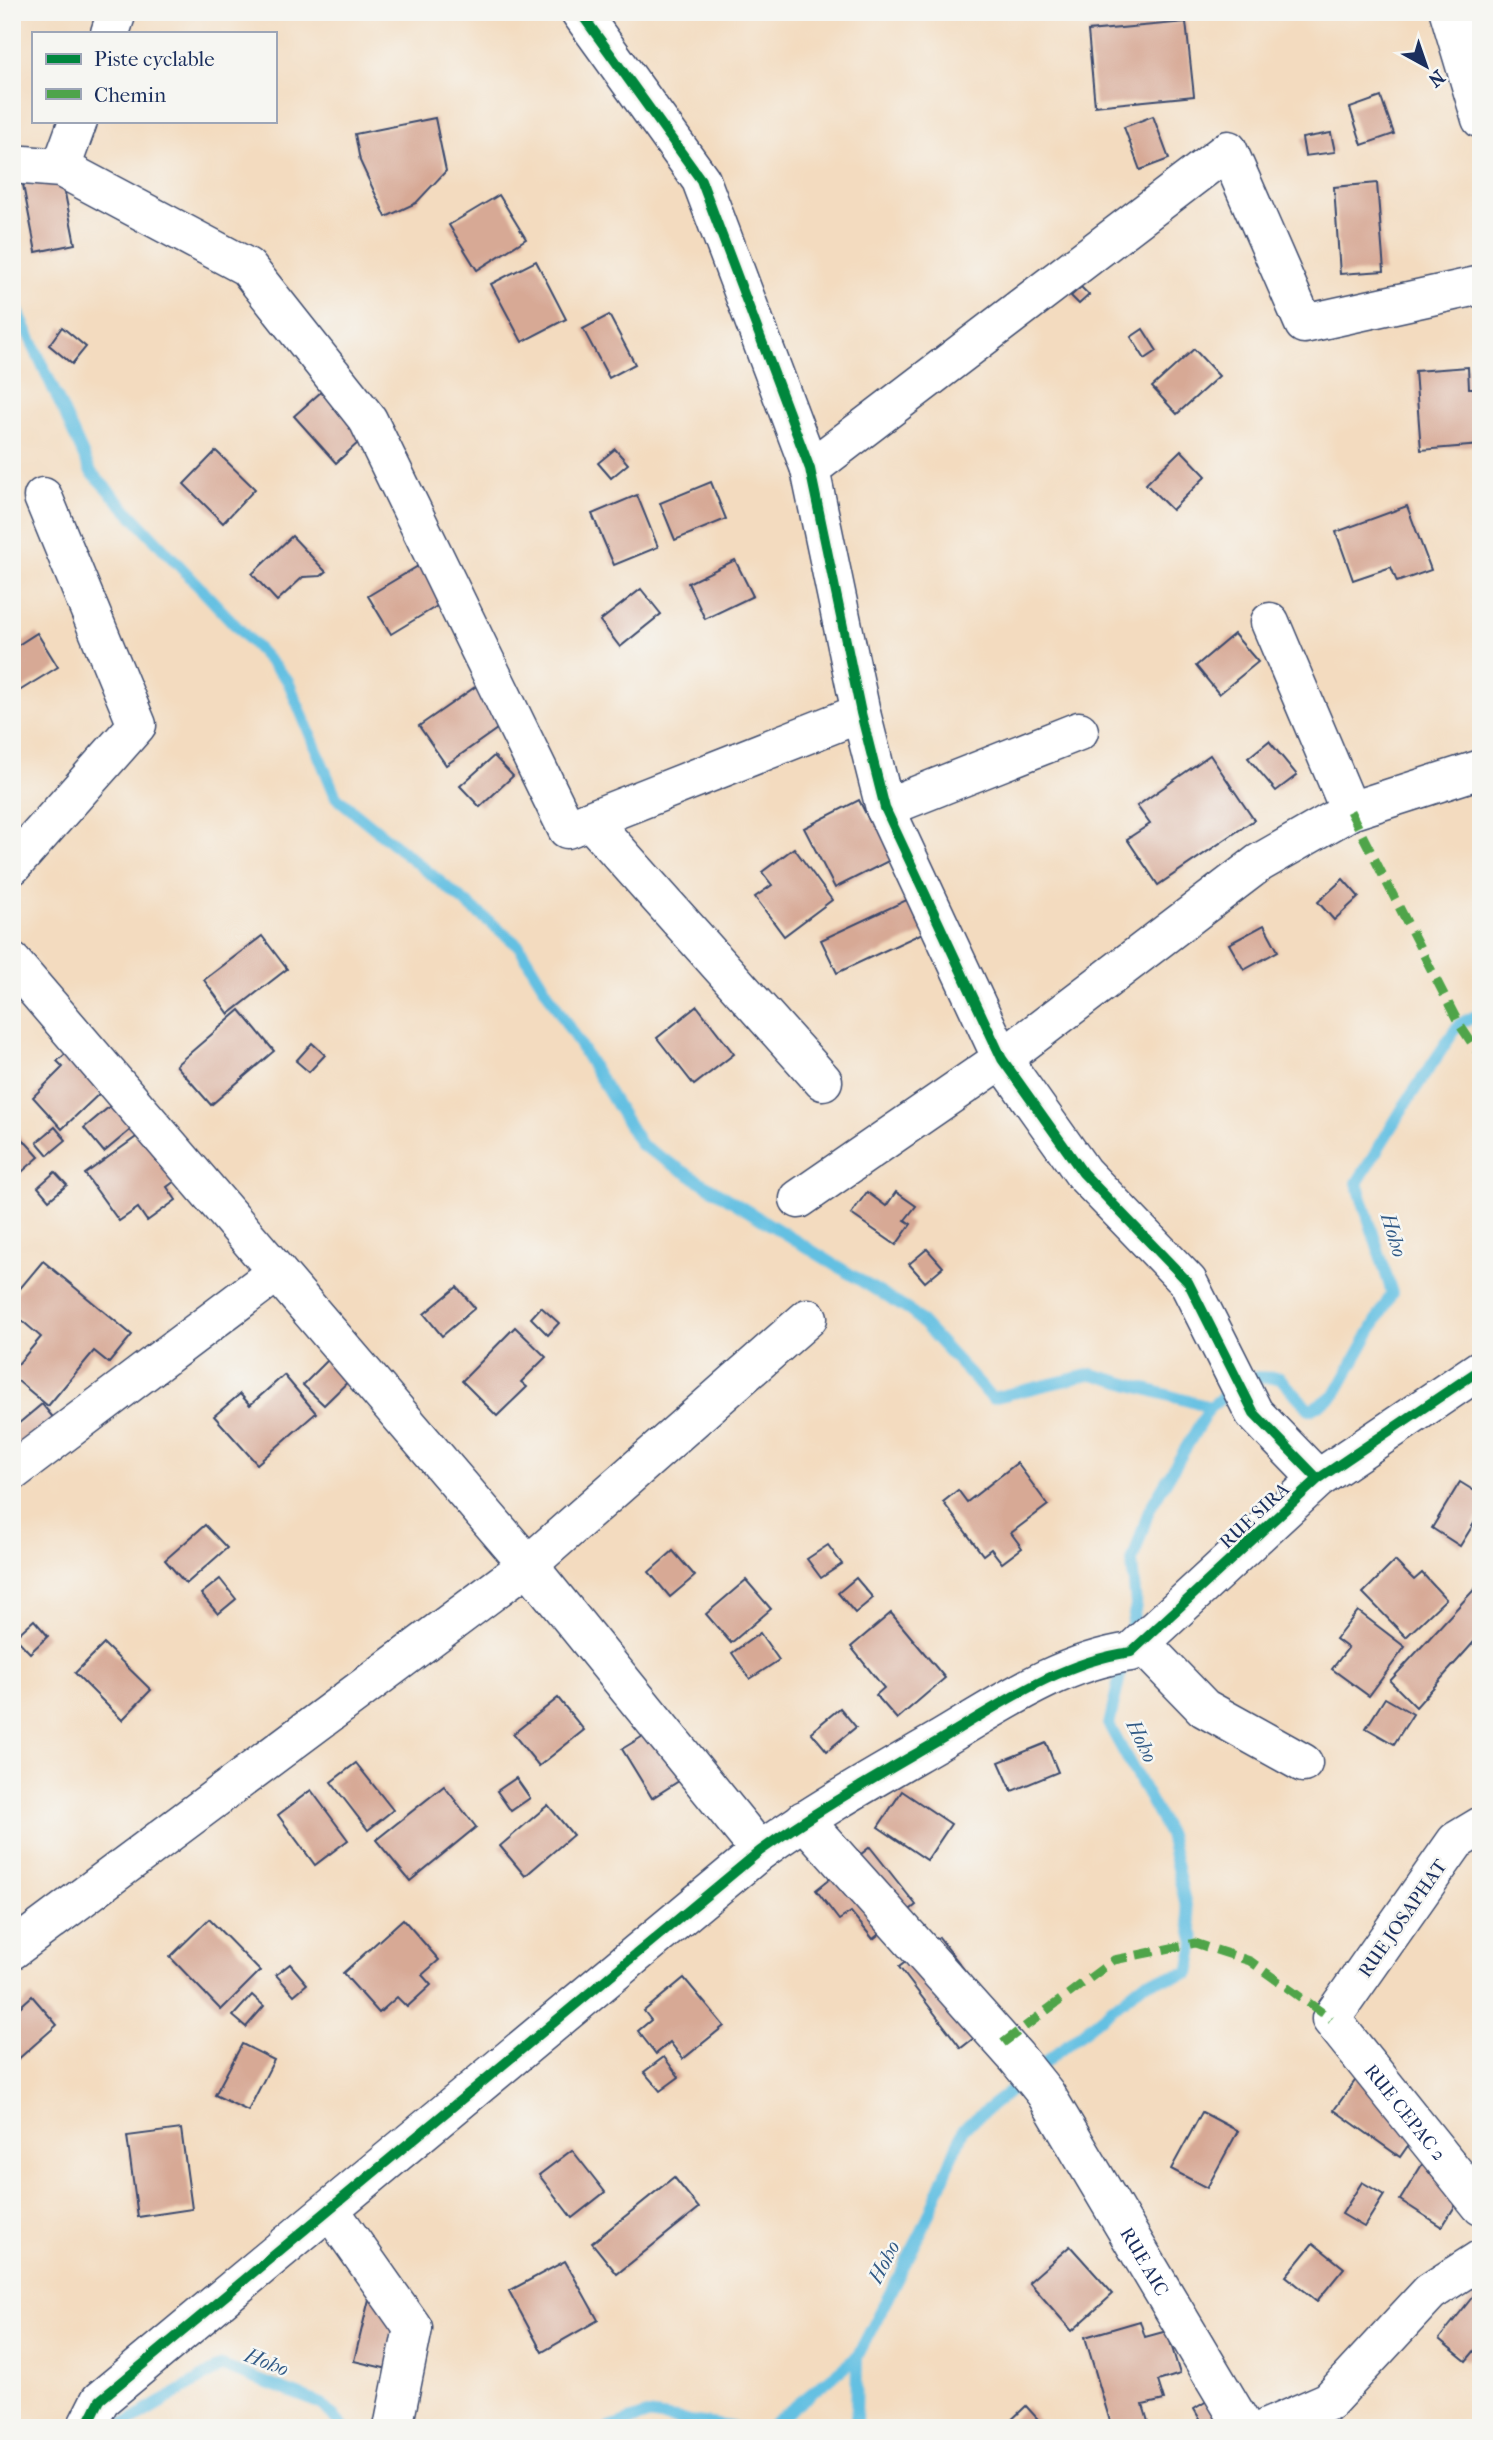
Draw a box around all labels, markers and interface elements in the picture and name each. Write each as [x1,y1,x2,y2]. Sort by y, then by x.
legend [32,32,276,122]
north arrow [1392,32,1462,102]
text: Piste cyclable [94,47,215,71]
text: N [1423,65,1449,92]
text: Chemin [94,83,166,107]
water label: Hoho [1376,1209,1412,1260]
street label: RUE SIRA [1215,1478,1294,1553]
water label: Hoho [1121,1715,1163,1766]
street label: RUE JOSAPHAT [1354,1855,1452,1982]
street label: RUE CEPAC 2 [1360,2060,1450,2166]
street label: RUE AIC [1115,2224,1173,2300]
water label: Hoho [863,2237,905,2288]
water label: Hoho [241,2342,292,2381]

